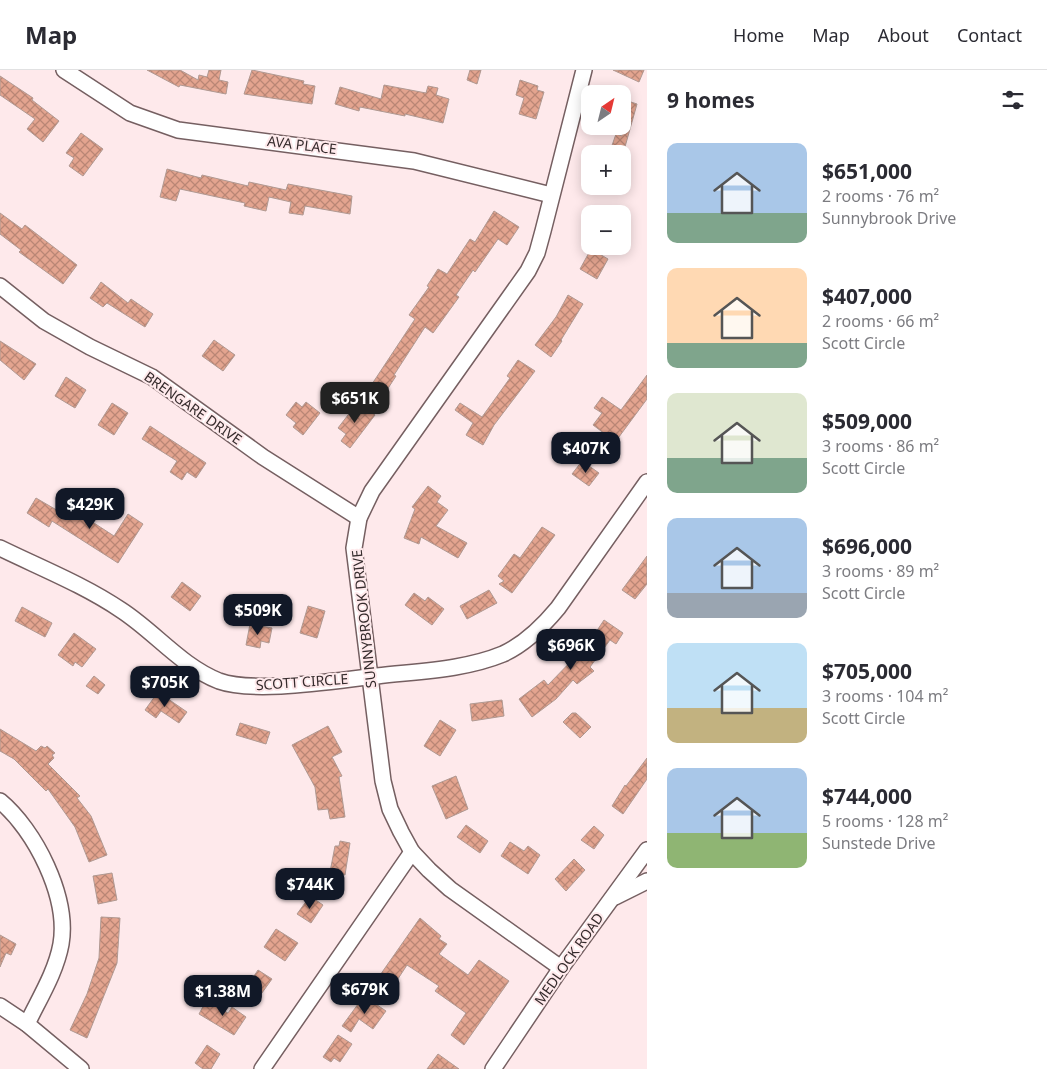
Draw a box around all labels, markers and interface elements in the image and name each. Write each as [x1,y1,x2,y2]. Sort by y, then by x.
text: Map [25,18,77,51]
text: Home [733,23,784,47]
text: Map [812,23,850,47]
text: About [878,23,929,47]
text: Contact [957,23,1022,47]
north arrow [581,85,631,135]
map controls [581,85,631,255]
text: 9 homes [667,86,755,114]
icon: filters [999,86,1027,114]
street label: AVA PLACE [266,131,338,158]
button: + [581,145,631,195]
text: $651,000 [822,157,912,185]
icon: home [707,163,767,223]
text: 2 rooms · 76 m² [822,185,939,207]
button: − [581,205,631,255]
text: Sunnybrook Drive [822,207,956,229]
text: $407,000 [822,282,912,310]
icon: home [707,288,767,348]
text: 2 rooms · 66 m² [822,310,939,332]
text: Scott Circle [822,332,905,354]
street label: BRENGARE DRIVE [141,367,246,448]
pin: $651K [320,382,390,424]
text: $651K [331,387,379,409]
text: $509,000 [822,407,912,435]
icon: home [707,413,767,473]
pin: $407K [551,432,621,474]
text: 3 rooms · 86 m² [822,435,939,457]
text: $407K [562,437,610,459]
text: Scott Circle [822,457,905,479]
pin: $429K [55,488,125,530]
text: $429K [66,493,114,515]
text: $696,000 [822,532,912,560]
icon: home [707,538,767,598]
street label: SUNNYBROOK DRIVE [347,549,380,689]
text: 3 rooms · 89 m² [822,560,939,582]
text: Scott Circle [822,582,905,604]
pin: $509K [223,594,293,636]
text: $509K [234,599,282,621]
pin: $696K [536,628,606,671]
text: $696K [547,634,595,656]
text: $705,000 [822,657,912,685]
icon: home [707,663,767,723]
pin: $705K [130,666,200,708]
street label: SCOTT CIRCLE [255,669,349,694]
text: $705K [141,671,189,693]
text: 3 rooms · 104 m² [822,685,948,707]
text: Scott Circle [822,707,905,729]
text: $744,000 [822,782,912,810]
icon: home [707,788,767,848]
text: 5 rooms · 128 m² [822,810,948,832]
text: Sunstede Drive [822,832,936,854]
pin: $744K [275,868,345,910]
text: $744K [286,873,334,895]
street label: MEDLOCK ROAD [530,909,607,1009]
pin: $679K [330,972,400,1015]
pin: $1.38M [182,974,264,1017]
text: $679K [341,978,389,1000]
text: $1.38M [195,980,251,1002]

